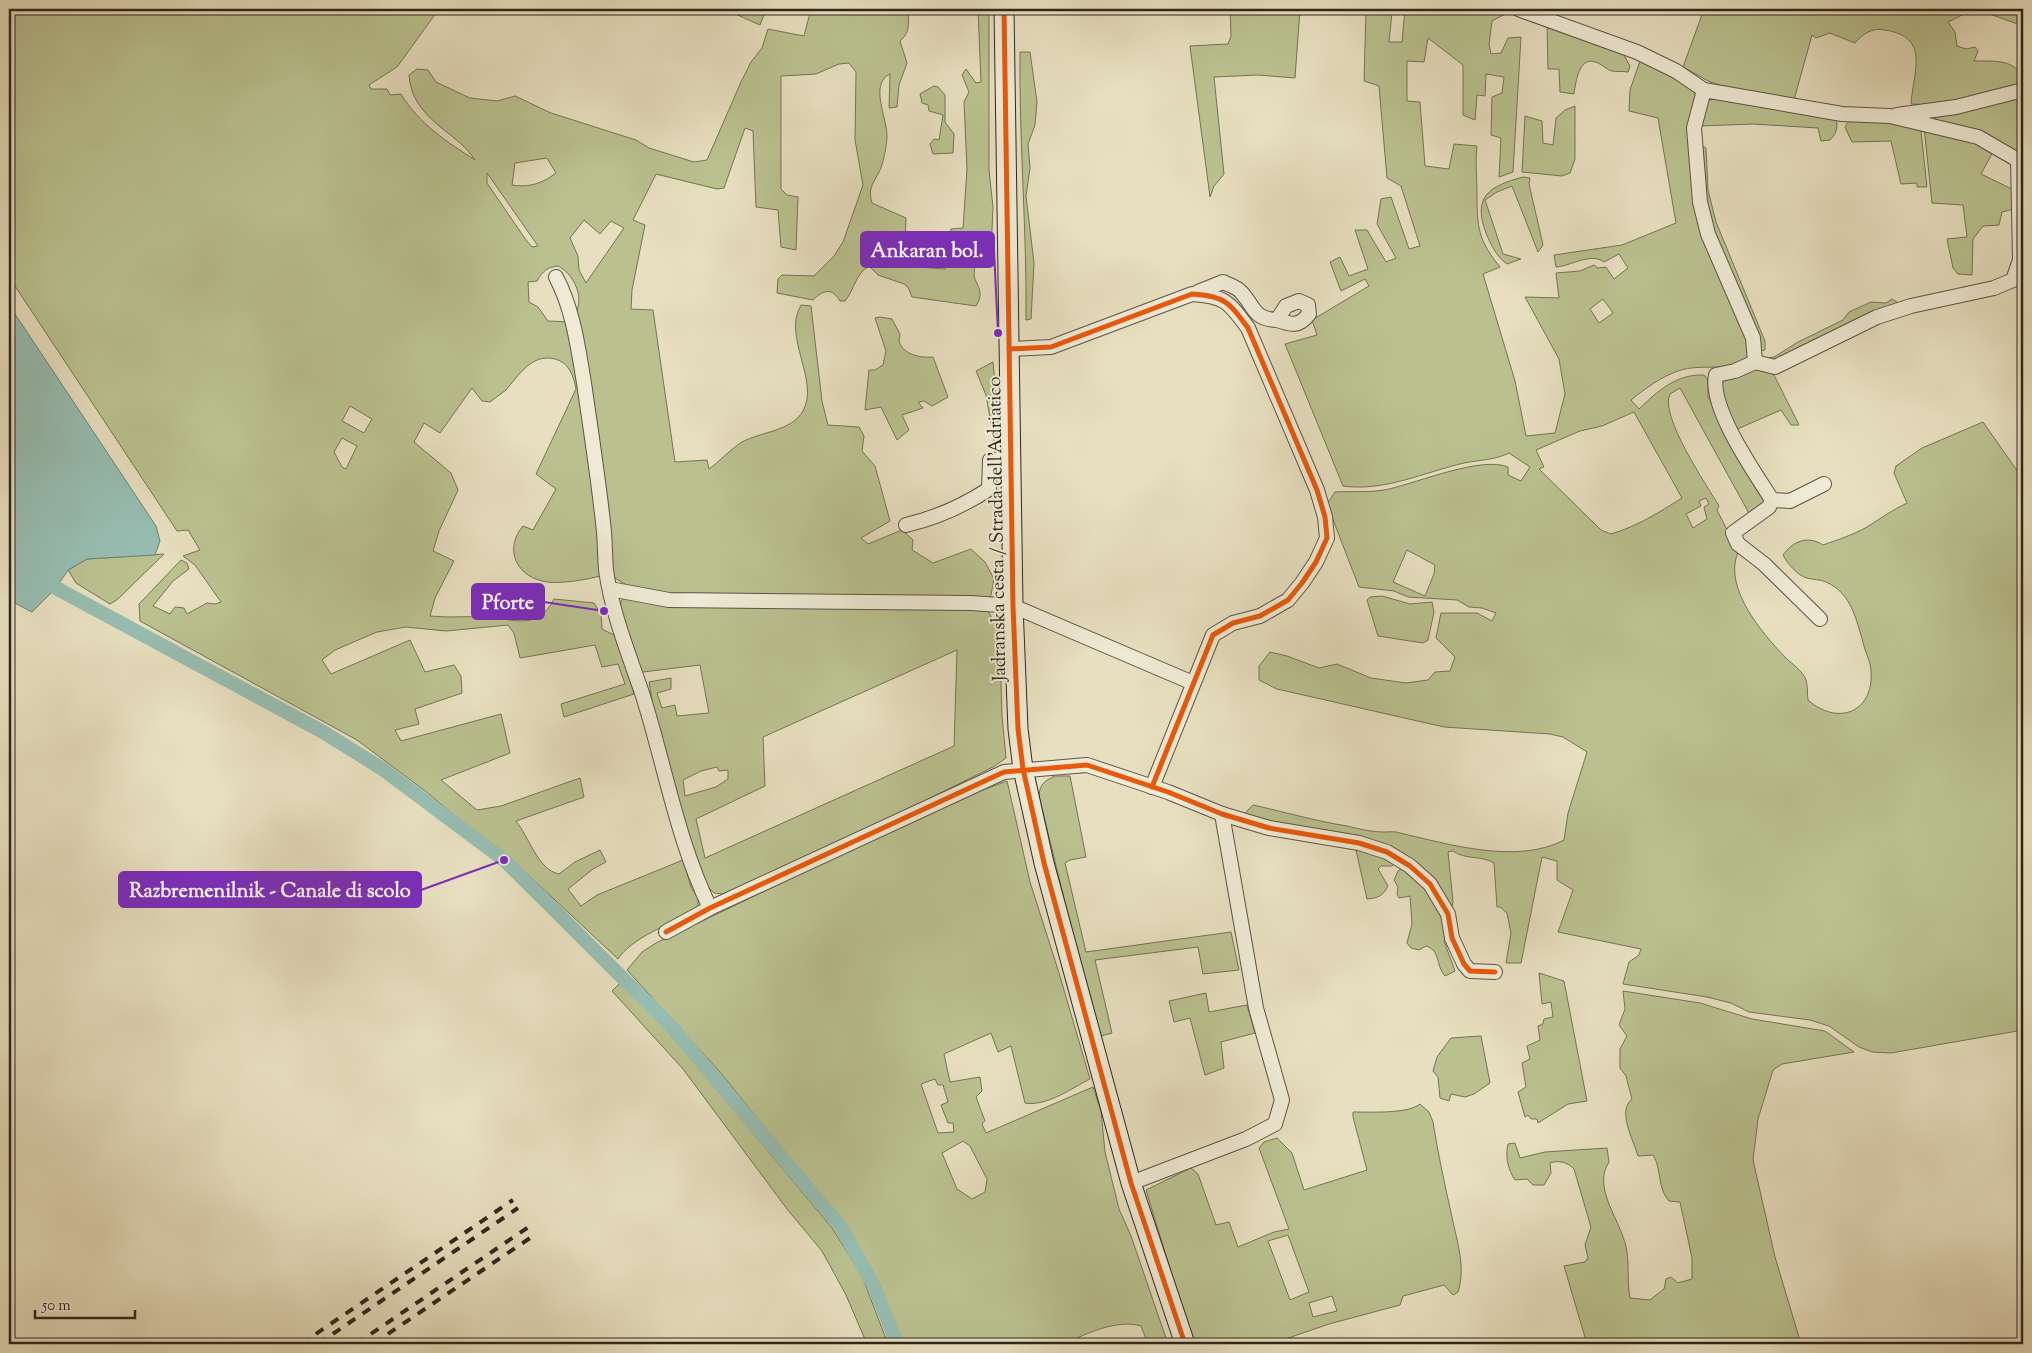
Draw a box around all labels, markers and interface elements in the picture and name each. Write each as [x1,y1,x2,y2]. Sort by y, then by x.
callout: Ankaran bol. [861,232,994,267]
text: Ankaran bol. [870,238,984,267]
street label: Jadranska cesta / Strada dell'Adriatico [982,376,1014,683]
callout: Pforte [472,584,544,619]
text: Pforte [482,590,534,619]
callout: Razbremenilnik - Canale di scolo [119,872,421,907]
text: Razbremenilnik - Canale di scolo [129,878,411,907]
scale bar [35,1288,135,1320]
text: 50 m [41,1296,71,1317]

